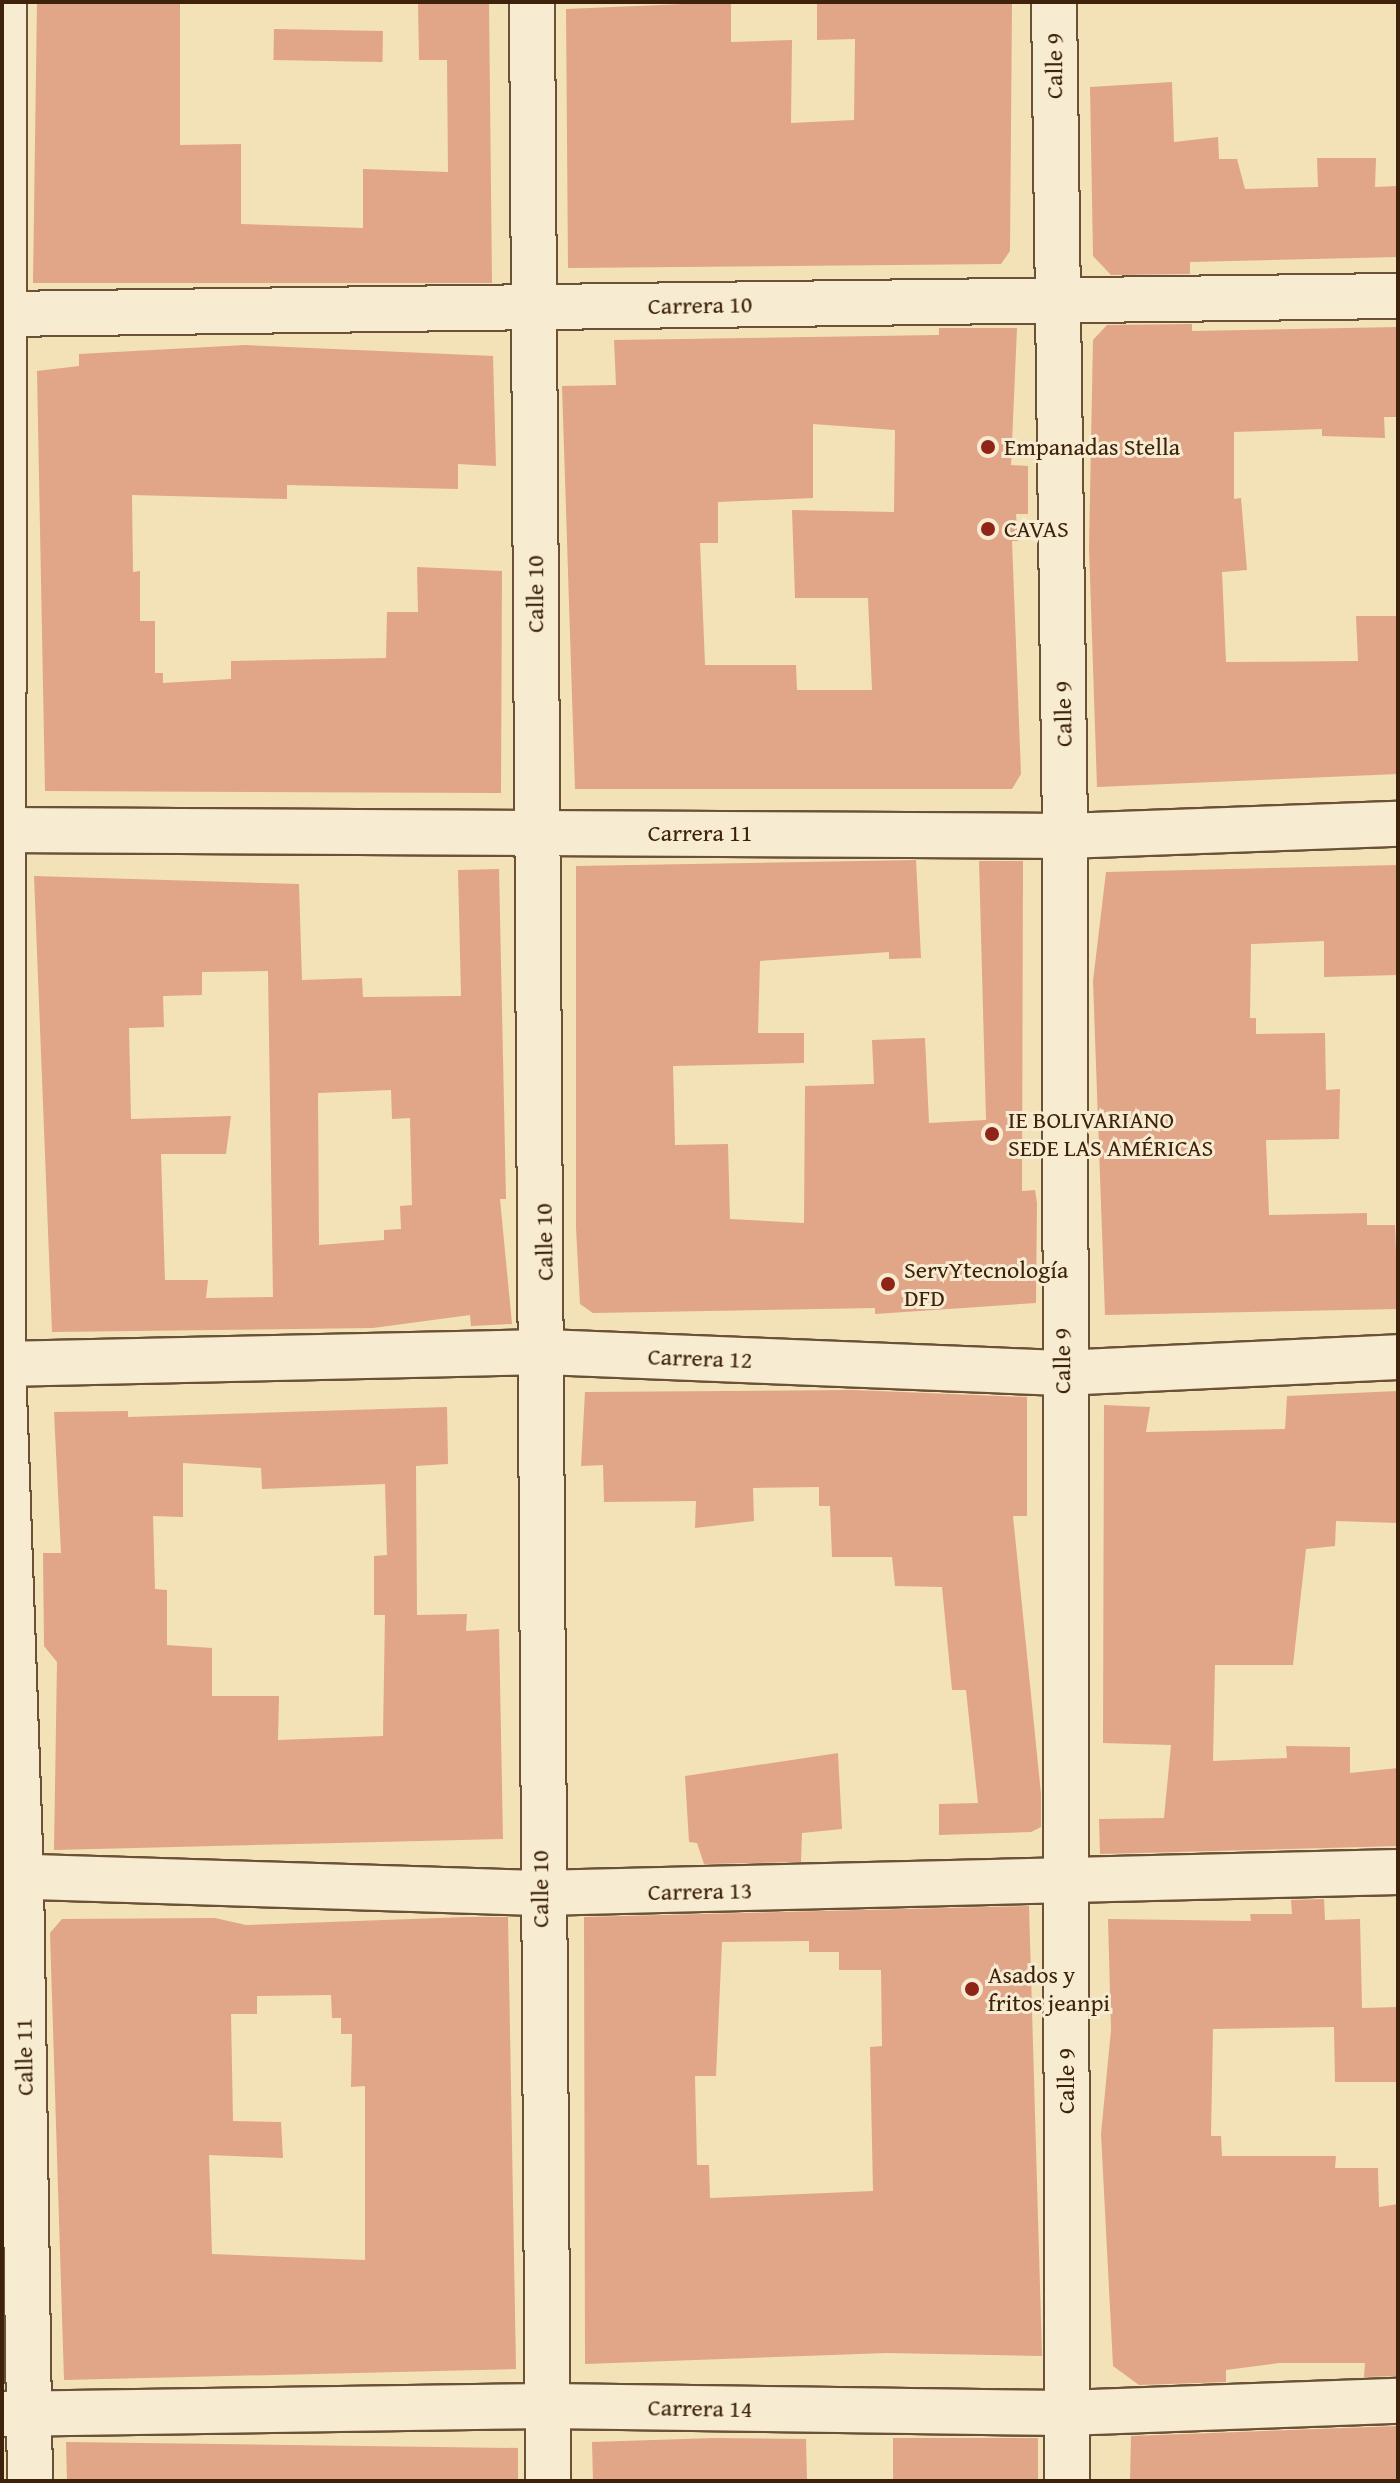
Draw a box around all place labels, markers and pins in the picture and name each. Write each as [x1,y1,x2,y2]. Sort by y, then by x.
place label: Empanadas Stella [1004,433,1180,461]
marker: Empanadas Stella [979,438,997,456]
place label: CAVAS [1004,515,1069,543]
marker: CAVAS [979,520,997,538]
place label: IE BOLIVARIANO SEDE LAS AMÉRICAS [1008,1106,1213,1162]
marker: IE BOLIVARIANO SEDE LAS AMÉRICAS [983,1125,1001,1143]
place label: ServYtecnología DFD [904,1256,1068,1312]
marker: ServYtecnología DFD [879,1275,897,1293]
place label: Asados y fritos jeanpi [988,1961,1110,2017]
marker: Asados y fritos jeanpi [963,1980,981,1998]

